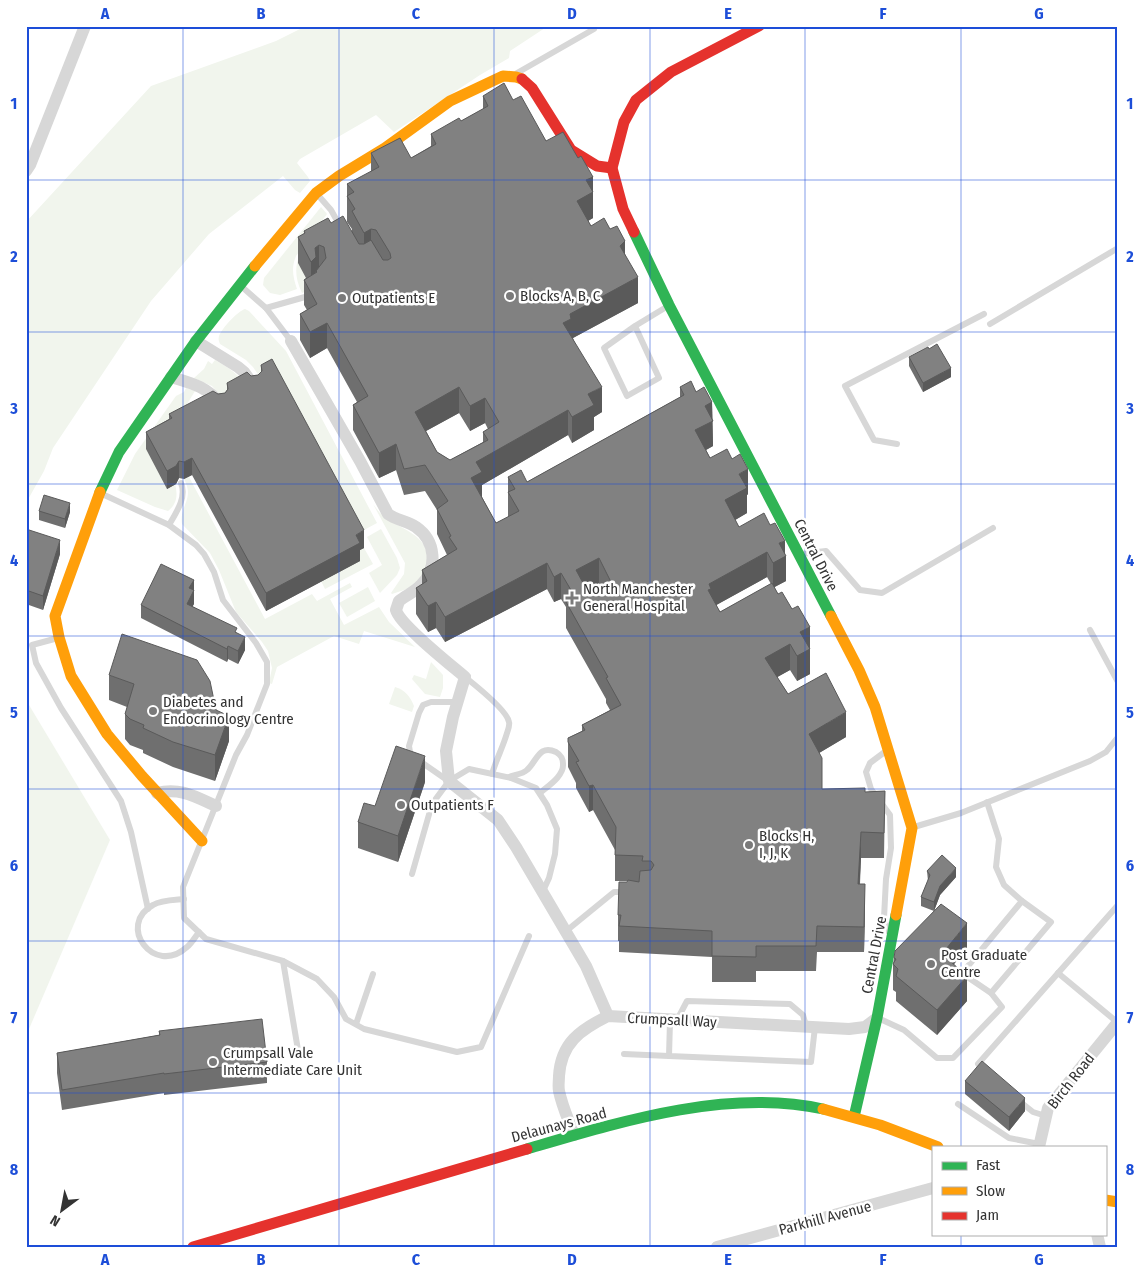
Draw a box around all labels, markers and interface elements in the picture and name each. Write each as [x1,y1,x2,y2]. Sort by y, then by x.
text: A [100,4,110,23]
text: B [257,4,266,23]
text: C [412,4,421,23]
text: D [567,4,577,23]
text: E [724,4,732,23]
text: F [879,4,887,23]
text: G [1034,4,1044,23]
text: 1 [11,94,17,113]
text: 1 [1127,94,1133,113]
text: 2 [9,247,18,266]
text: 2 [1125,247,1134,266]
place label: Blocks A, B, C [520,287,601,305]
place label: Outpatients E [352,289,435,307]
marker: Blocks A, B, C [504,290,516,302]
marker: Outpatients E [336,292,348,304]
text: 3 [9,399,18,418]
text: 3 [1125,399,1134,418]
street label: Central Drive [790,516,842,594]
text: 4 [10,551,18,570]
text: 4 [1126,551,1134,570]
place label: North Manchester General Hospital [583,580,694,615]
marker: North Manchester General Hospital [565,591,579,605]
place label: Diabetes and Endocrinology Centre [163,693,294,728]
text: 5 [10,703,18,722]
text: 5 [1126,703,1134,722]
marker: Diabetes and Endocrinology Centre [147,705,159,717]
place label: Outpatients F [411,796,494,814]
marker: Outpatients F [395,799,407,811]
place label: Blocks H, I, J, K [759,827,814,862]
marker: Blocks H, I, J, K [743,839,755,851]
text: 6 [10,856,18,875]
text: 6 [1126,856,1134,875]
street label: Central Drive [858,915,890,995]
place label: Post Graduate Centre [941,946,1027,981]
marker: Post Graduate Centre [925,958,937,970]
text: 7 [11,1008,18,1027]
text: 7 [1127,1008,1134,1027]
street label: Crumpsall Way [627,1009,717,1031]
place label: Crumpsall Vale Intermediate Care Unit [223,1044,362,1079]
street label: Birch Road [1044,1050,1098,1112]
marker: Crumpsall Vale Intermediate Care Unit [207,1056,219,1068]
street label: Delaunays Road [509,1104,609,1146]
legend [932,1146,1106,1236]
text: Fast [976,1156,1000,1174]
text: 8 [10,1160,19,1179]
text: 8 [1126,1160,1135,1179]
text: Slow [976,1182,1005,1200]
north arrow [38,1186,88,1236]
street label: Parkhill Avenue [777,1197,873,1239]
text: Jam [976,1206,999,1224]
text: N [47,1211,63,1230]
text: A [100,1250,110,1269]
text: B [257,1250,266,1269]
text: C [412,1250,421,1269]
text: D [567,1250,577,1269]
text: E [724,1250,732,1269]
text: F [879,1250,887,1269]
text: G [1034,1250,1044,1269]

